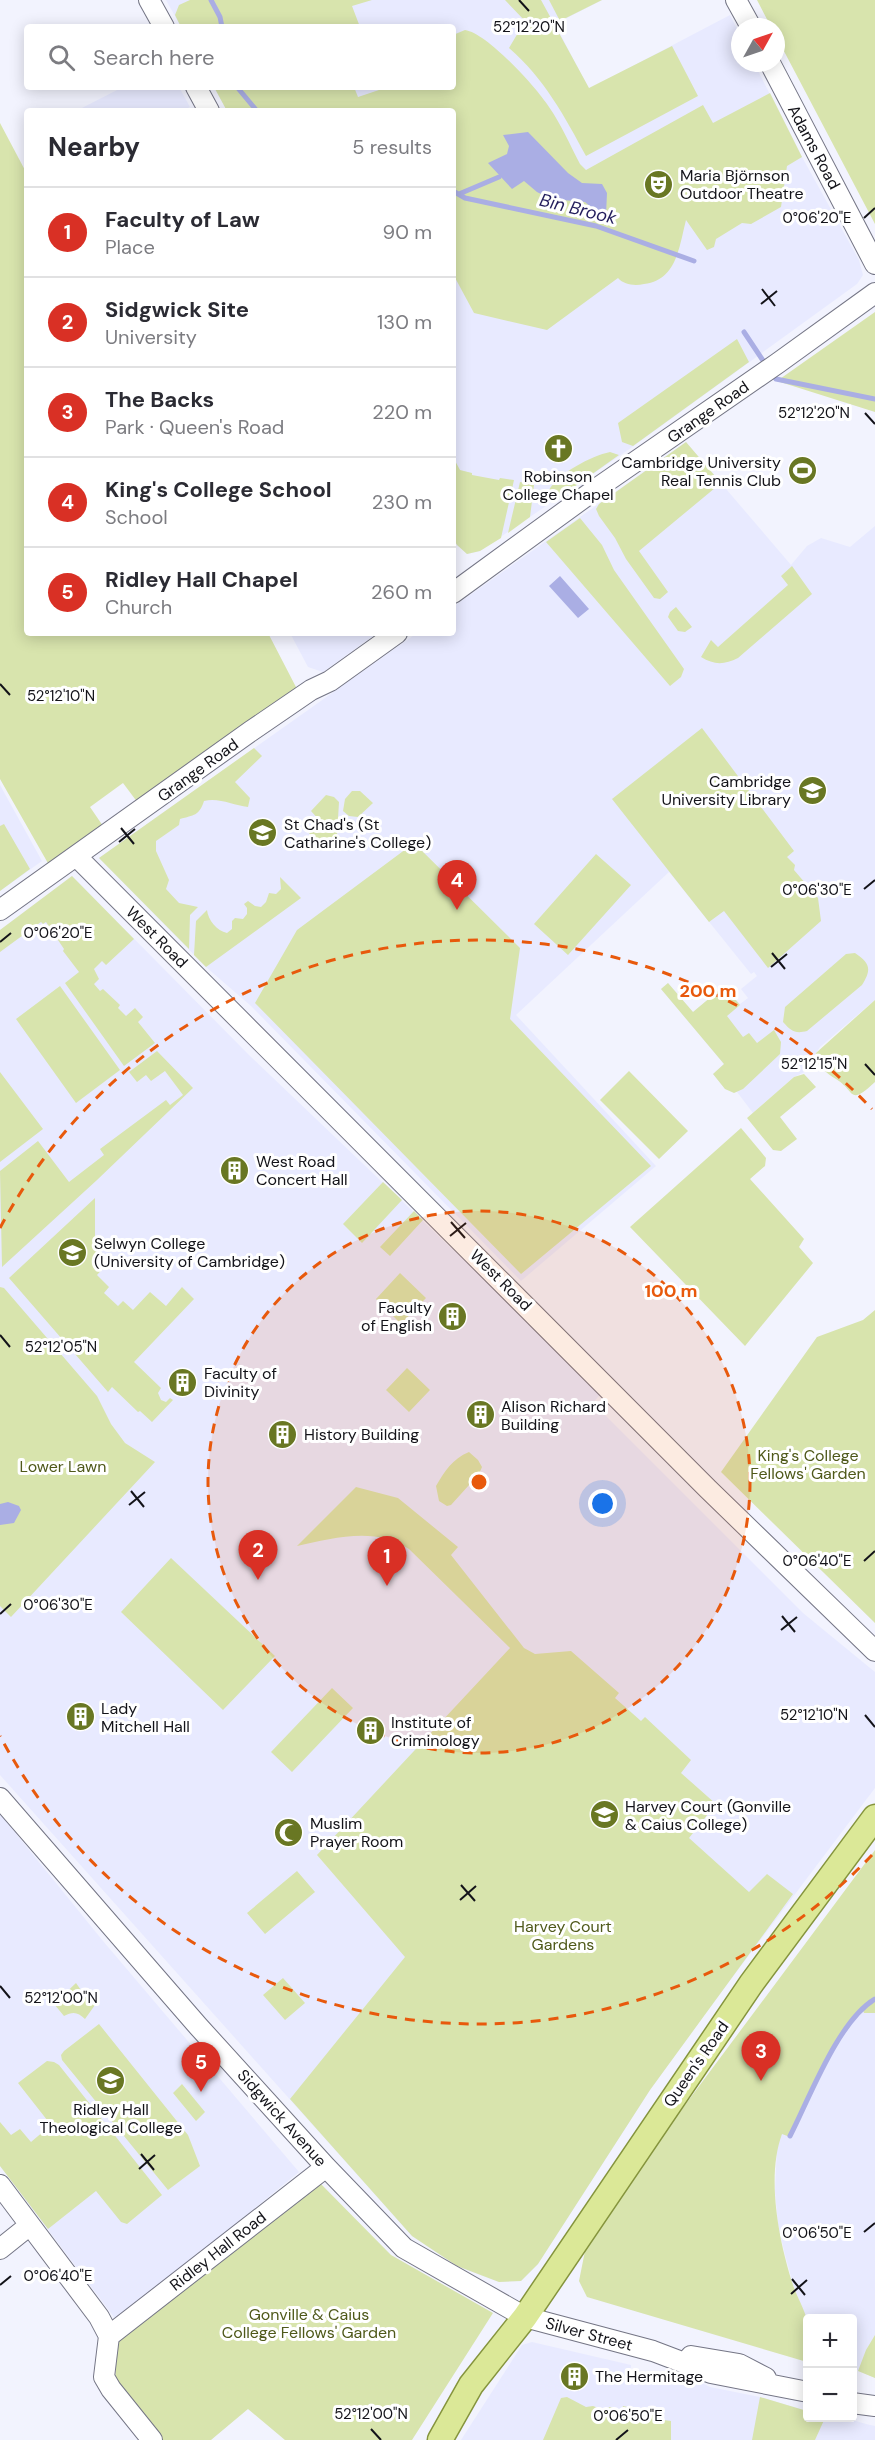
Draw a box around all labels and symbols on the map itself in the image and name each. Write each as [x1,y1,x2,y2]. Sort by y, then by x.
text: 52°12'20"N [493,17,565,37]
north arrow [731,18,785,72]
street label: Adams Road [783,101,845,193]
place label: Maria Björnson Outdoor Theatre [680,165,804,204]
theatre icon: Maria Björnson Outdoor Theatre [643,168,675,200]
water label: Bin Brook [537,188,620,230]
text: 0°06'20"E [782,208,852,228]
street label: Grange Road [663,376,753,448]
text: 52°12'20"N [778,403,850,423]
church icon: Robinson College Chapel [542,432,574,464]
place label: Cambridge University Real Tennis Club [621,452,781,491]
sports icon: Cambridge University Real Tennis Club [786,455,818,487]
place label: Robinson College Chapel [502,466,614,505]
text: 52°12'10"N [27,686,95,706]
street label: Grange Road [153,734,243,806]
place label: Cambridge University Library [661,771,791,810]
school or university icon: Cambridge University Library [796,774,828,806]
place label: St Chad's (St Catharine's College) [284,814,431,853]
school or university icon: St Chad's (St Catharine's College) [247,817,279,849]
pin: 4 [438,860,476,910]
text: 0°06'30"E [782,880,852,900]
street label: West Road [122,902,192,972]
text: 0°06'20"E [23,923,93,943]
text: 200 m [680,979,736,1003]
text: 52°12'15"N [781,1054,847,1074]
place label: West Road Concert Hall [256,1151,348,1190]
building icon: West Road Concert Hall [219,1154,251,1186]
place label: Selwyn College (University of Cambridge) [94,1233,285,1272]
school or university icon: Selwyn College (University of Cambridge) [57,1236,89,1268]
street label: West Road [466,1245,536,1315]
text: 100 m [644,1279,698,1303]
place label: Faculty of English [361,1297,432,1336]
building icon: Faculty of English [437,1300,469,1332]
text: 52°12'05"N [25,1337,97,1357]
place label: Faculty of Divinity [204,1363,277,1402]
building icon: Faculty of Divinity [167,1366,199,1398]
place label: Alison Richard Building [501,1396,606,1435]
building icon: Alison Richard Building [464,1399,496,1431]
building icon: History Building [267,1418,299,1450]
place label: History Building [304,1424,419,1445]
park label: King's College Fellows' Garden [750,1445,866,1484]
park label: Lower Lawn [20,1456,106,1477]
centre of rings [469,1472,489,1492]
your location [588,1489,617,1518]
pin: 2 [238,1530,278,1580]
pin: 1 [368,1536,406,1586]
text: 0°06'40"E [783,1551,851,1571]
text: 0°06'30"E [23,1595,93,1615]
place label: Lady Mitchell Hall [101,1698,190,1737]
building icon: Lady Mitchell Hall [64,1701,96,1733]
text: 52°12'10"N [780,1705,848,1725]
place label: Institute of Criminology [391,1712,480,1751]
building icon: Institute of Criminology [354,1715,386,1747]
place label: Harvey Court (Gonville & Caius College) [625,1796,791,1835]
school or university icon: Harvey Court (Gonville & Caius College) [588,1799,620,1831]
place label: Muslim Prayer Room [310,1813,403,1852]
mosque icon: Muslim Prayer Room [273,1816,305,1848]
park label: Harvey Court Gardens [514,1916,612,1955]
text: 52°12'00"N [24,1988,98,2008]
street label: Queen's Road [659,2017,733,2111]
pin: 3 [742,2032,780,2081]
pin: 5 [182,2042,220,2092]
school or university icon: Ridley Hall Theological College [95,2065,127,2097]
street label: Sidgwick Avenue [233,2065,331,2171]
place label: Ridley Hall Theological College [40,2099,182,2138]
street label: Ridley Hall Road [165,2207,271,2295]
text: 0°06'50"E [782,2223,852,2243]
text: 0°06'40"E [24,2266,92,2286]
park label: Gonville & Caius College Fellows' Garden [222,2304,396,2343]
street label: Silver Street [543,2312,635,2356]
building icon: The Hermitage [558,2360,590,2392]
place label: The Hermitage [595,2366,703,2387]
text: 52°12'00"N [334,2404,408,2424]
text: 0°06'50"E [593,2406,663,2426]

